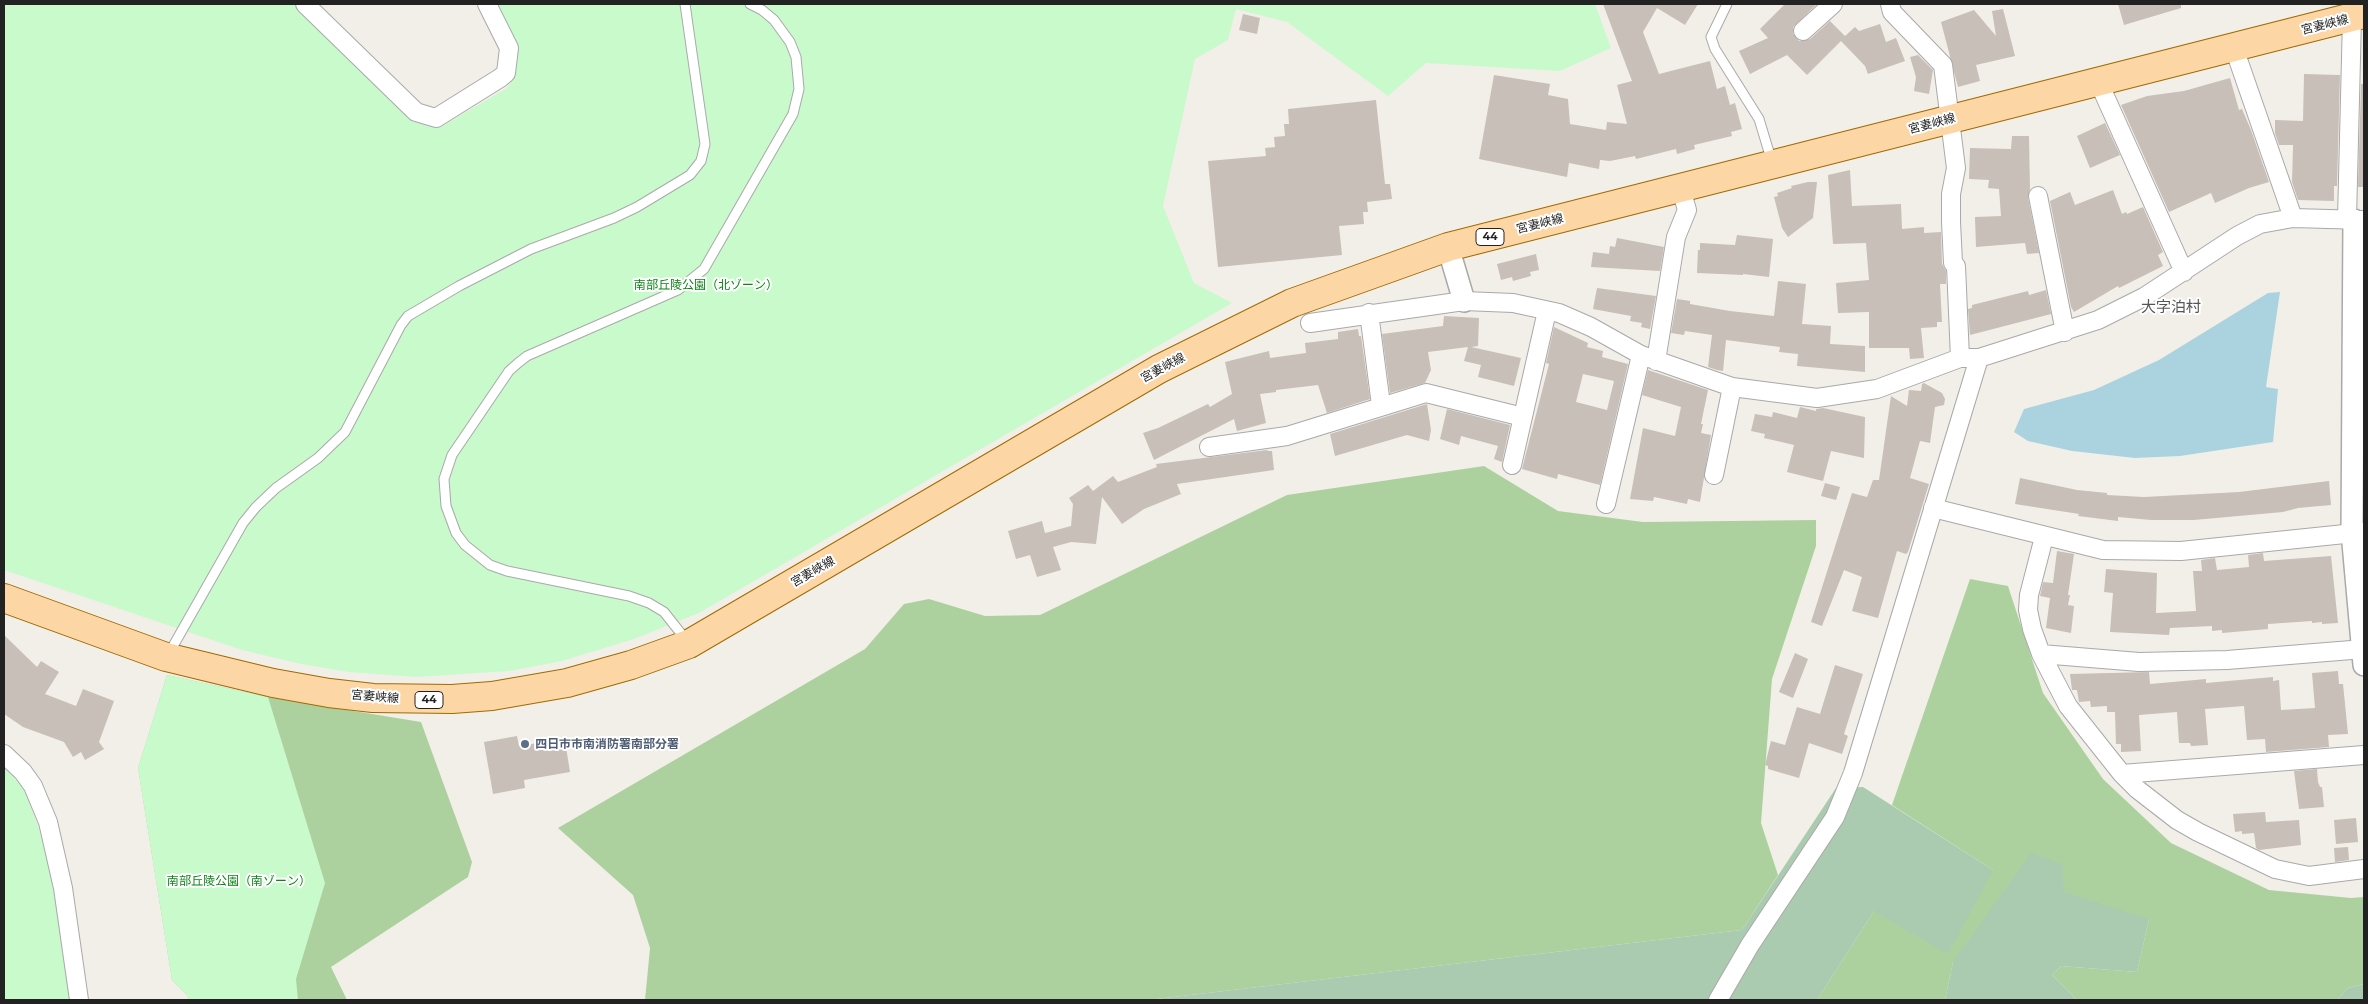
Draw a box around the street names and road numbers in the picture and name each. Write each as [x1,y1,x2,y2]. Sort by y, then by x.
street label: 宮妻峡線 [2300,12,2350,38]
street label: 宮妻峡線 [1907,111,1957,137]
street label: 宮妻峡線 [1515,211,1565,237]
road number: 44 [1476,228,1504,246]
street label: 宮妻峡線 [1138,350,1188,386]
street label: 宮妻峡線 [789,554,837,590]
street label: 宮妻峡線 [350,688,400,706]
road number: 44 [415,692,443,708]

